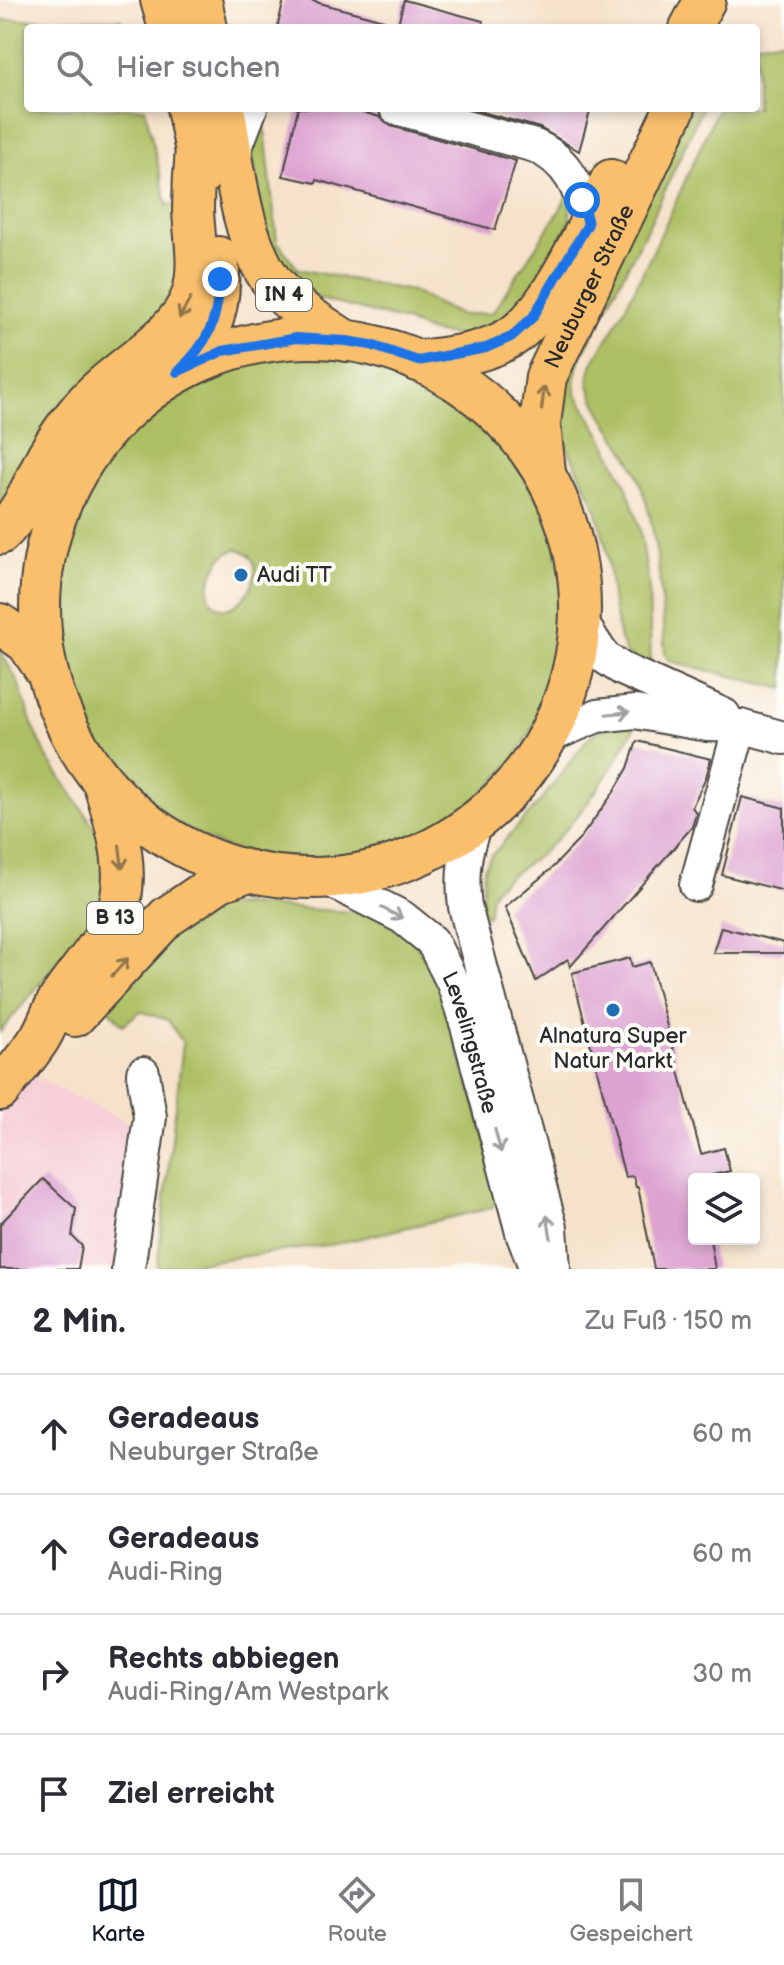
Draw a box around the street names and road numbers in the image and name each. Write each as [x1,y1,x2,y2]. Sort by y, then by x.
street label: Neuburger Straße [539,200,640,373]
road number: IN 4 [256,279,312,311]
road number: B 13 [87,902,143,934]
street label: Levelingstraße [436,967,503,1117]

